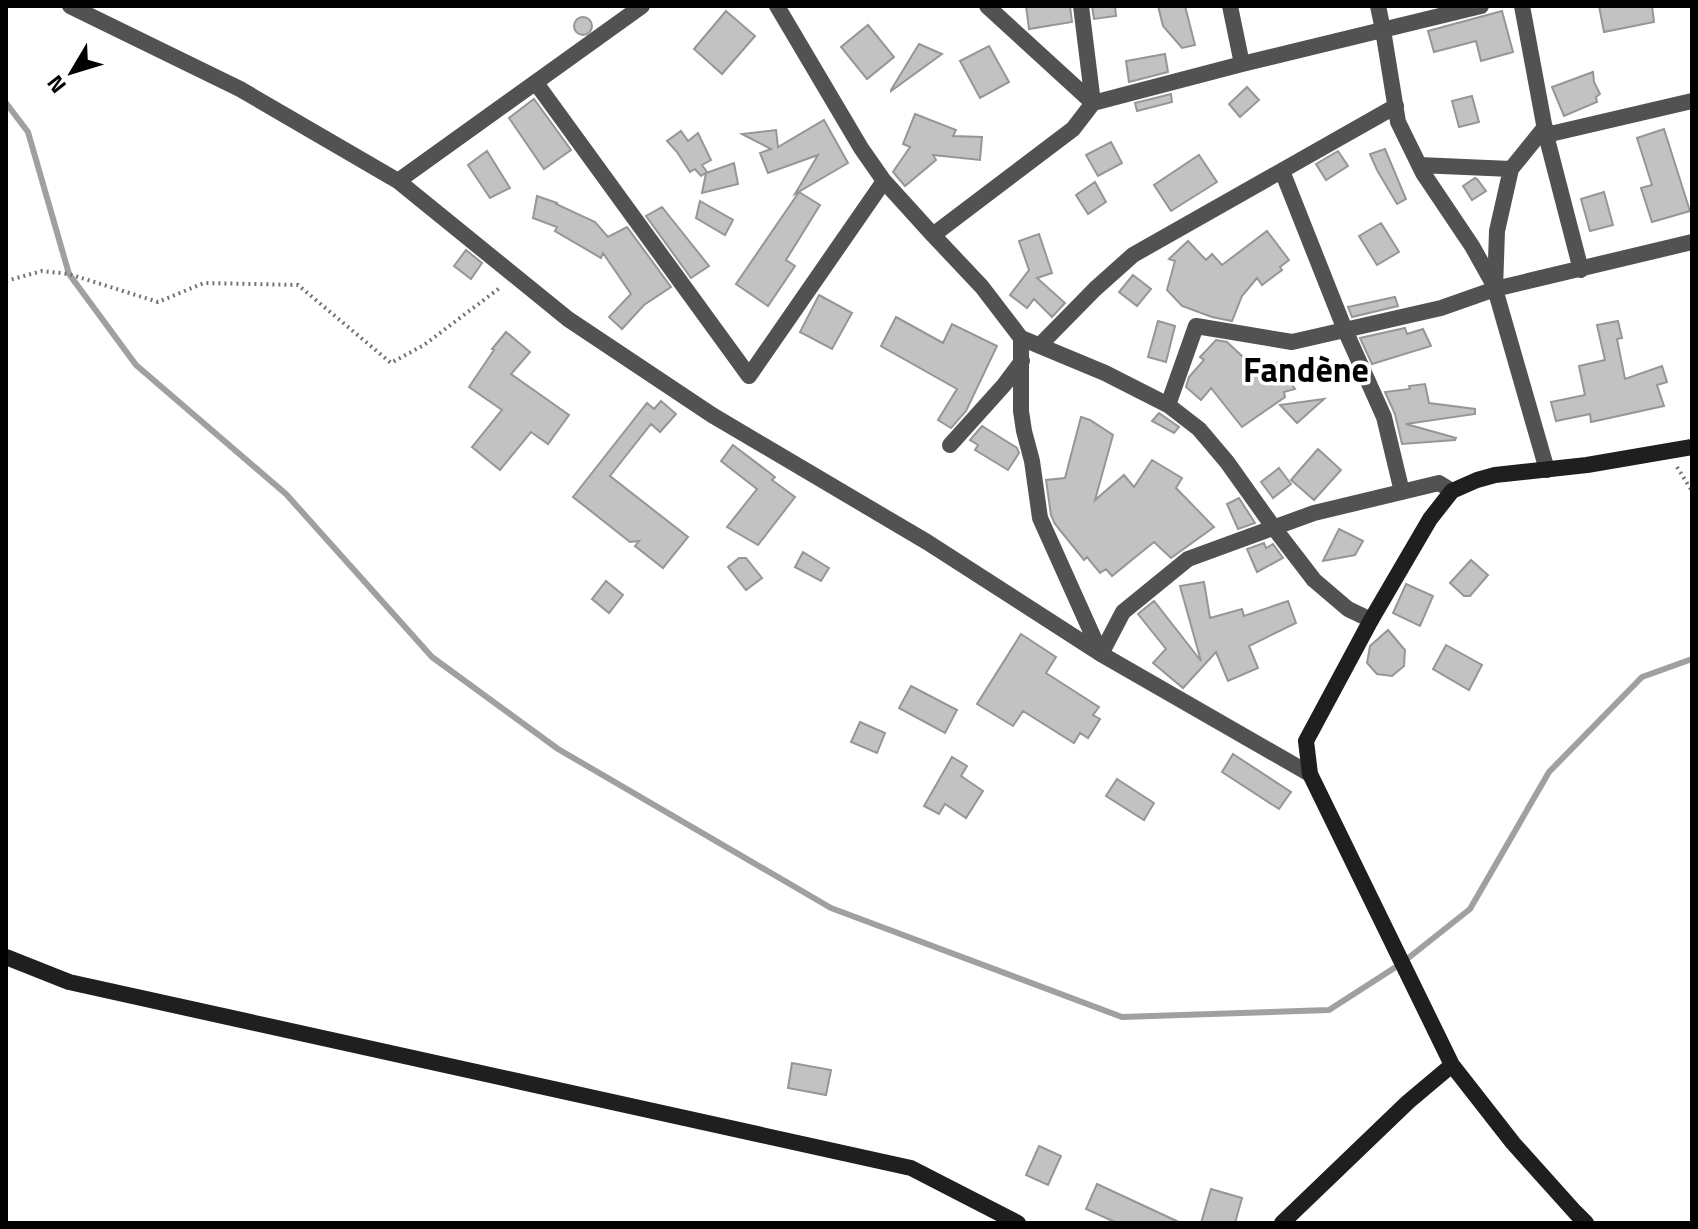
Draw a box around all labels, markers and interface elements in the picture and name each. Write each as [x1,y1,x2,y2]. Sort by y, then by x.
north arrow [32,32,112,112]
text: N [38,68,74,101]
district label: Fandène [1243,343,1369,395]

